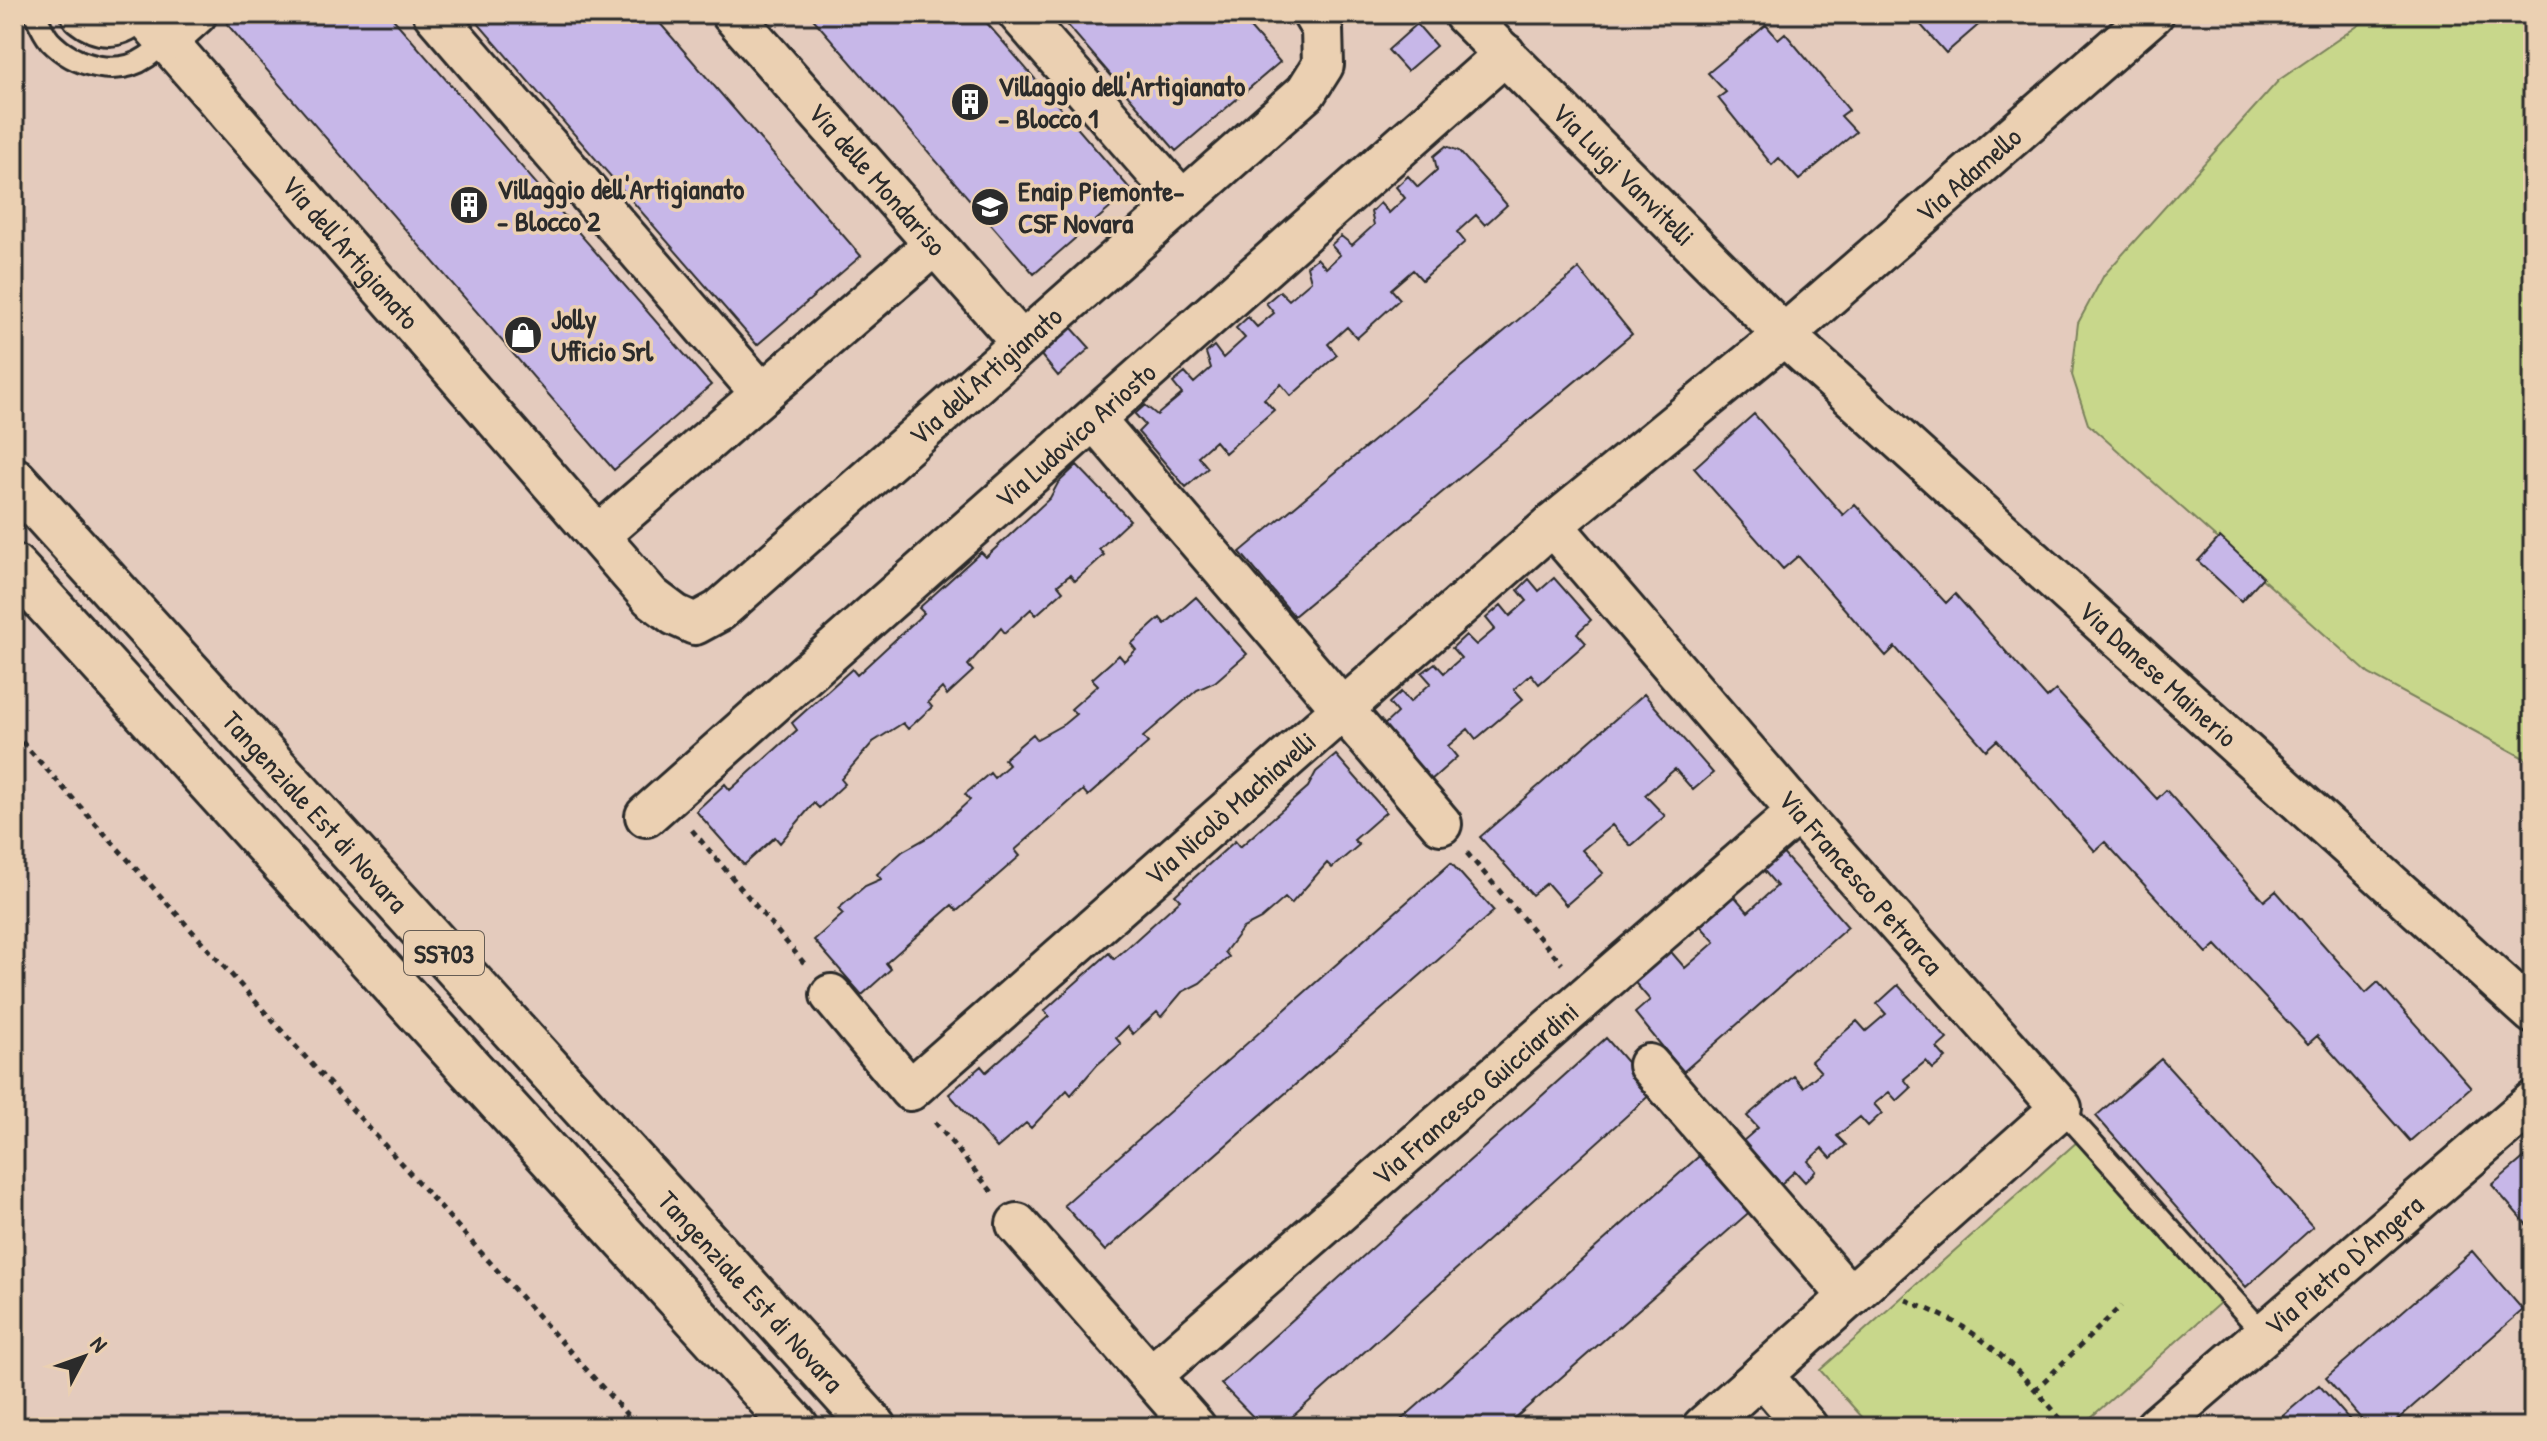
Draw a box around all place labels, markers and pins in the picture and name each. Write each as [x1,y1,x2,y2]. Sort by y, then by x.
place label: Villaggio dell'Artigianato - Blocco 1 [998,67,1246,137]
building icon: Villaggio dell'Artigianato - Blocco 1 [949,81,991,123]
place label: Villaggio dell'Artigianato - Blocco 2 [497,170,745,240]
place label: Enaip Piemonte- CSF Novara [1018,172,1185,242]
building icon: Villaggio dell'Artigianato - Blocco 2 [448,184,490,226]
school or university icon: Enaip Piemonte- CSF Novara [969,186,1011,228]
place label: Jolly Ufficio Srl [551,300,654,370]
shop icon: Jolly Ufficio Srl [502,314,544,356]

